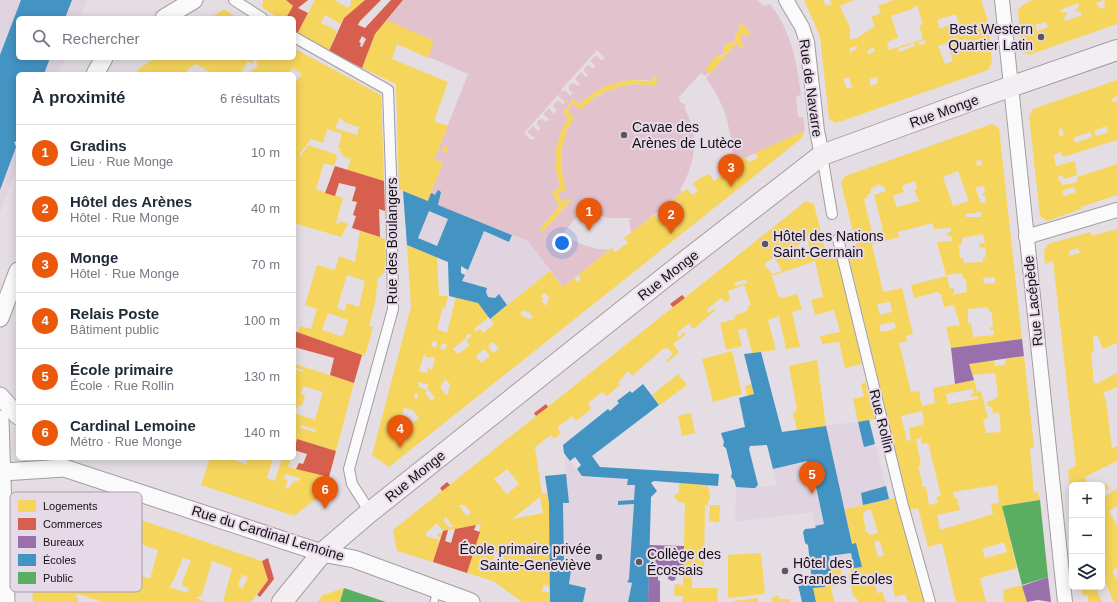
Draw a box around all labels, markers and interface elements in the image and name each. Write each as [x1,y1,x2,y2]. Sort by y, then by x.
search box [16,16,296,60]
place label: Best Western Quartier Latin [948,21,1033,53]
icon: search [30,27,52,49]
text: Rechercher [62,30,140,47]
marker: Best Western Quartier Latin [1036,32,1046,42]
street label: Rue de Navarre [796,38,826,138]
text: À proximité [32,88,126,107]
text: 6 résultats [220,91,280,106]
street label: Rue Monge [907,91,981,131]
place label: Cavae des Arènes de Lutèce [632,119,742,151]
marker: Cavae des Arènes de Lutèce [619,130,629,140]
text: Gradins [70,137,127,154]
text: 1 [41,145,49,160]
text: 10 m [251,145,280,160]
text: Lieu · Rue Monge [70,154,173,169]
pin: 3 [718,154,744,187]
street label: Rue des Boulangers [384,178,400,304]
text: Hôtel des Arènes [70,193,192,210]
pin: 1 [576,198,602,231]
text: 2 [41,201,49,216]
text: 40 m [251,201,280,216]
pin: 2 [658,201,684,234]
text: Hôtel · Rue Monge [70,210,179,225]
place label: Hôtel des Nations Saint-Germain [773,228,884,260]
your location [552,233,572,253]
marker: Hôtel des Nations Saint-Germain [760,239,770,249]
street label: Rue Monge [635,246,702,304]
text: Monge [70,249,118,266]
street label: Rue Lacépède [1020,255,1046,347]
text: 3 [41,257,49,272]
text: 70 m [251,257,280,272]
text: Hôtel · Rue Monge [70,266,179,281]
text: Relais Poste [70,305,159,322]
text: 4 [41,313,49,328]
text: 100 m [244,313,280,328]
text: Bâtiment public [70,322,159,337]
text: École primaire [70,361,173,378]
text: 5 [41,369,49,384]
text: 130 m [244,369,280,384]
text: École · Rue Rollin [70,378,174,393]
street label: Rue Rollin [866,388,898,454]
pin: 4 [387,415,413,448]
text: Cardinal Lemoine [70,417,196,434]
text: 6 [41,425,49,440]
text: 140 m [244,425,280,440]
text: Métro · Rue Monge [70,434,182,449]
street label: Rue Monge [382,447,448,505]
pin: 5 [799,461,825,494]
pin: 6 [312,476,338,509]
map controls [1069,482,1105,590]
button: + [1069,482,1105,518]
legend [10,492,142,592]
text: Logements [43,500,98,512]
street label: Rue du Cardinal Lemoine [190,502,346,564]
text: Commerces [43,518,103,530]
button: − [1069,518,1105,554]
text: Bureaux [43,536,84,548]
place label: École primaire privée Sainte-Geneviève [460,541,591,573]
place label: Collège des Écossais [647,546,721,578]
marker: École primaire privée Sainte-Geneviève [594,552,604,562]
text: Écoles [43,554,77,566]
button: layers [1069,554,1105,590]
place label: Hôtel des Grandes Écoles [793,555,893,587]
marker: Collège des Écossais [634,557,644,567]
marker: Hôtel des Grandes Écoles [780,566,790,576]
text: Public [43,572,73,584]

